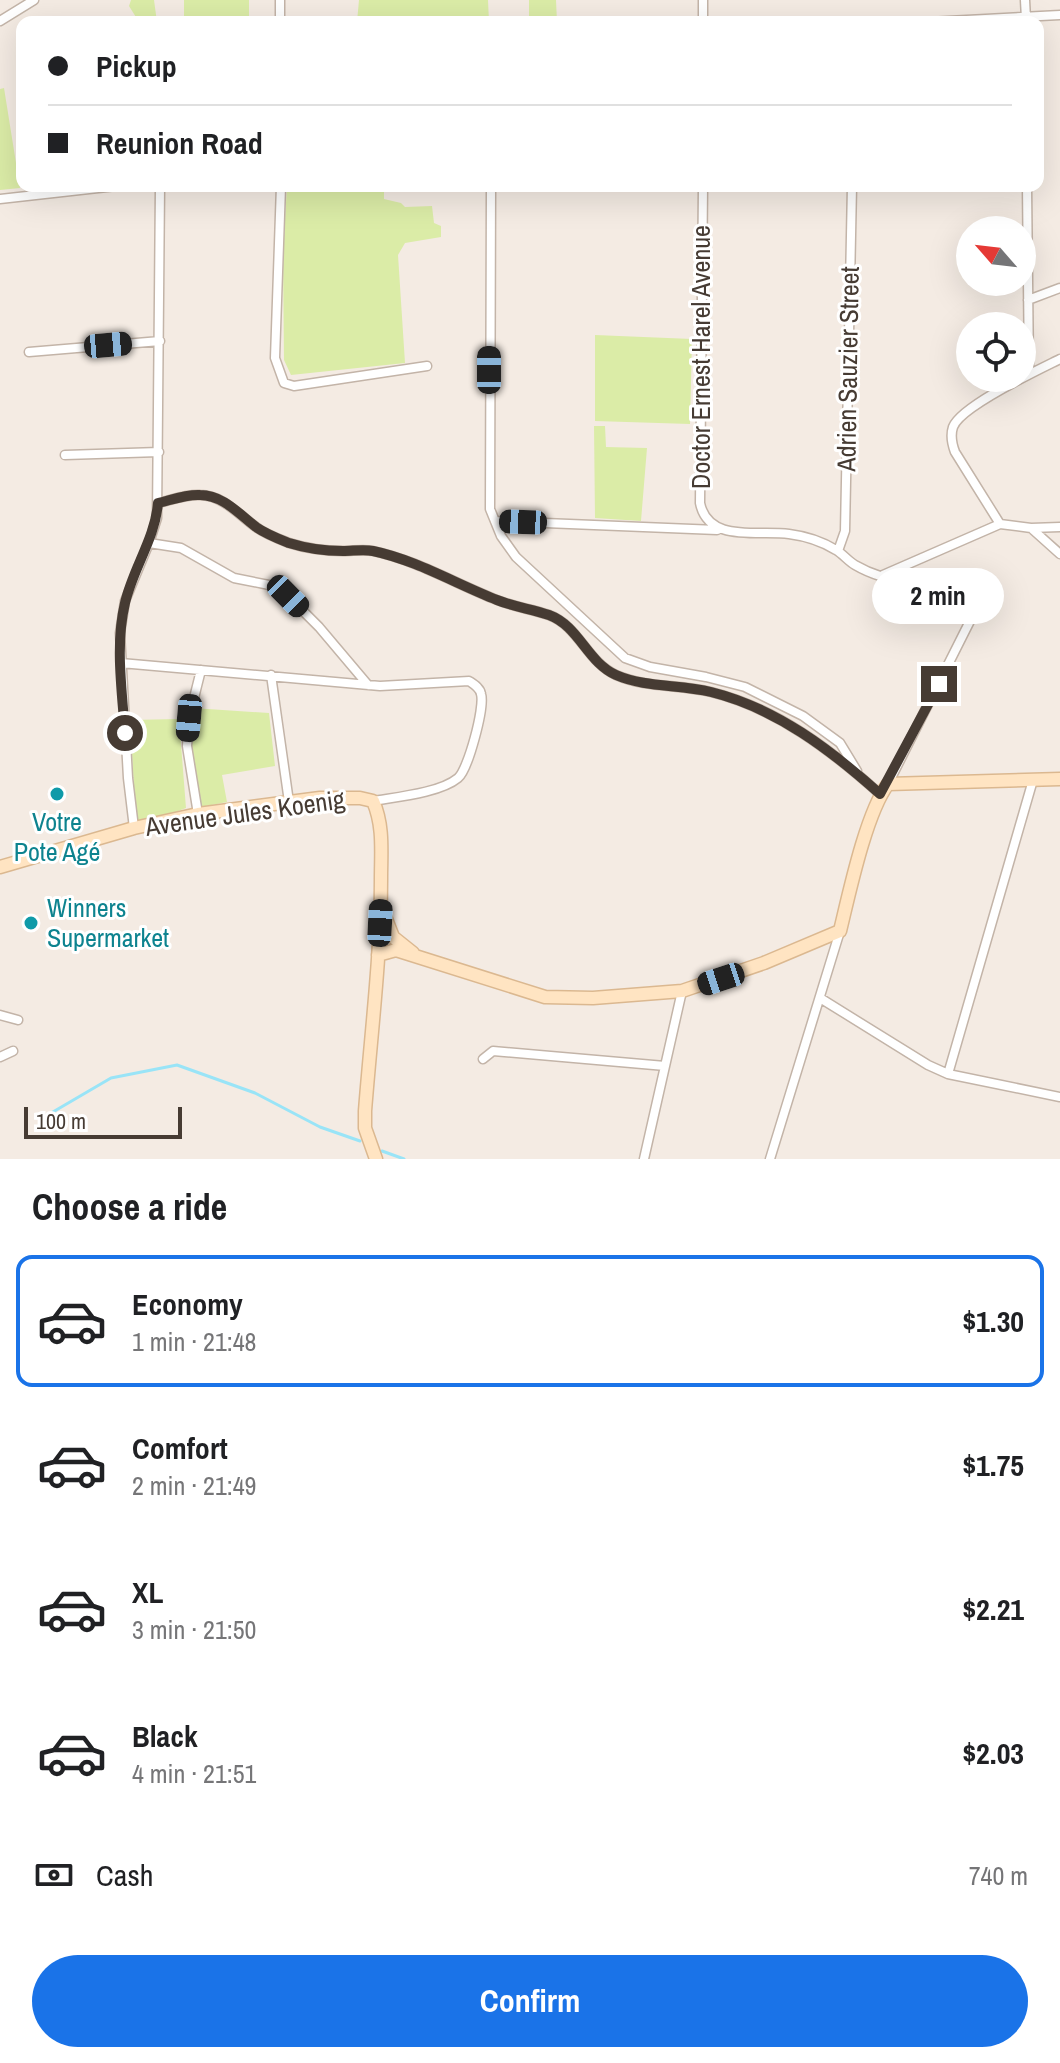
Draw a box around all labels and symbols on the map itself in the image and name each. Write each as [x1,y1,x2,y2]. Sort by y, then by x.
north arrow [956,216,1036,296]
street label: Doctor Ernest Harel Avenue [683,225,718,489]
street label: Adrien Sauzier Street [828,266,867,473]
car [83,331,133,359]
car [477,346,501,394]
car [499,509,547,535]
callout: 2 min [873,568,1005,624]
car [263,571,313,621]
route end [921,666,957,702]
car [175,693,203,743]
route start [107,715,143,751]
street label: Avenue Jules Koenig [142,781,347,844]
marker: Votre Pote Agé [48,785,66,803]
place label: Votre Pote Agé [14,804,100,869]
place label: Winners Supermarket [47,890,169,955]
car [367,898,393,948]
marker: Winners Supermarket [22,914,40,932]
car [694,960,748,998]
scale bar [24,1103,182,1139]

